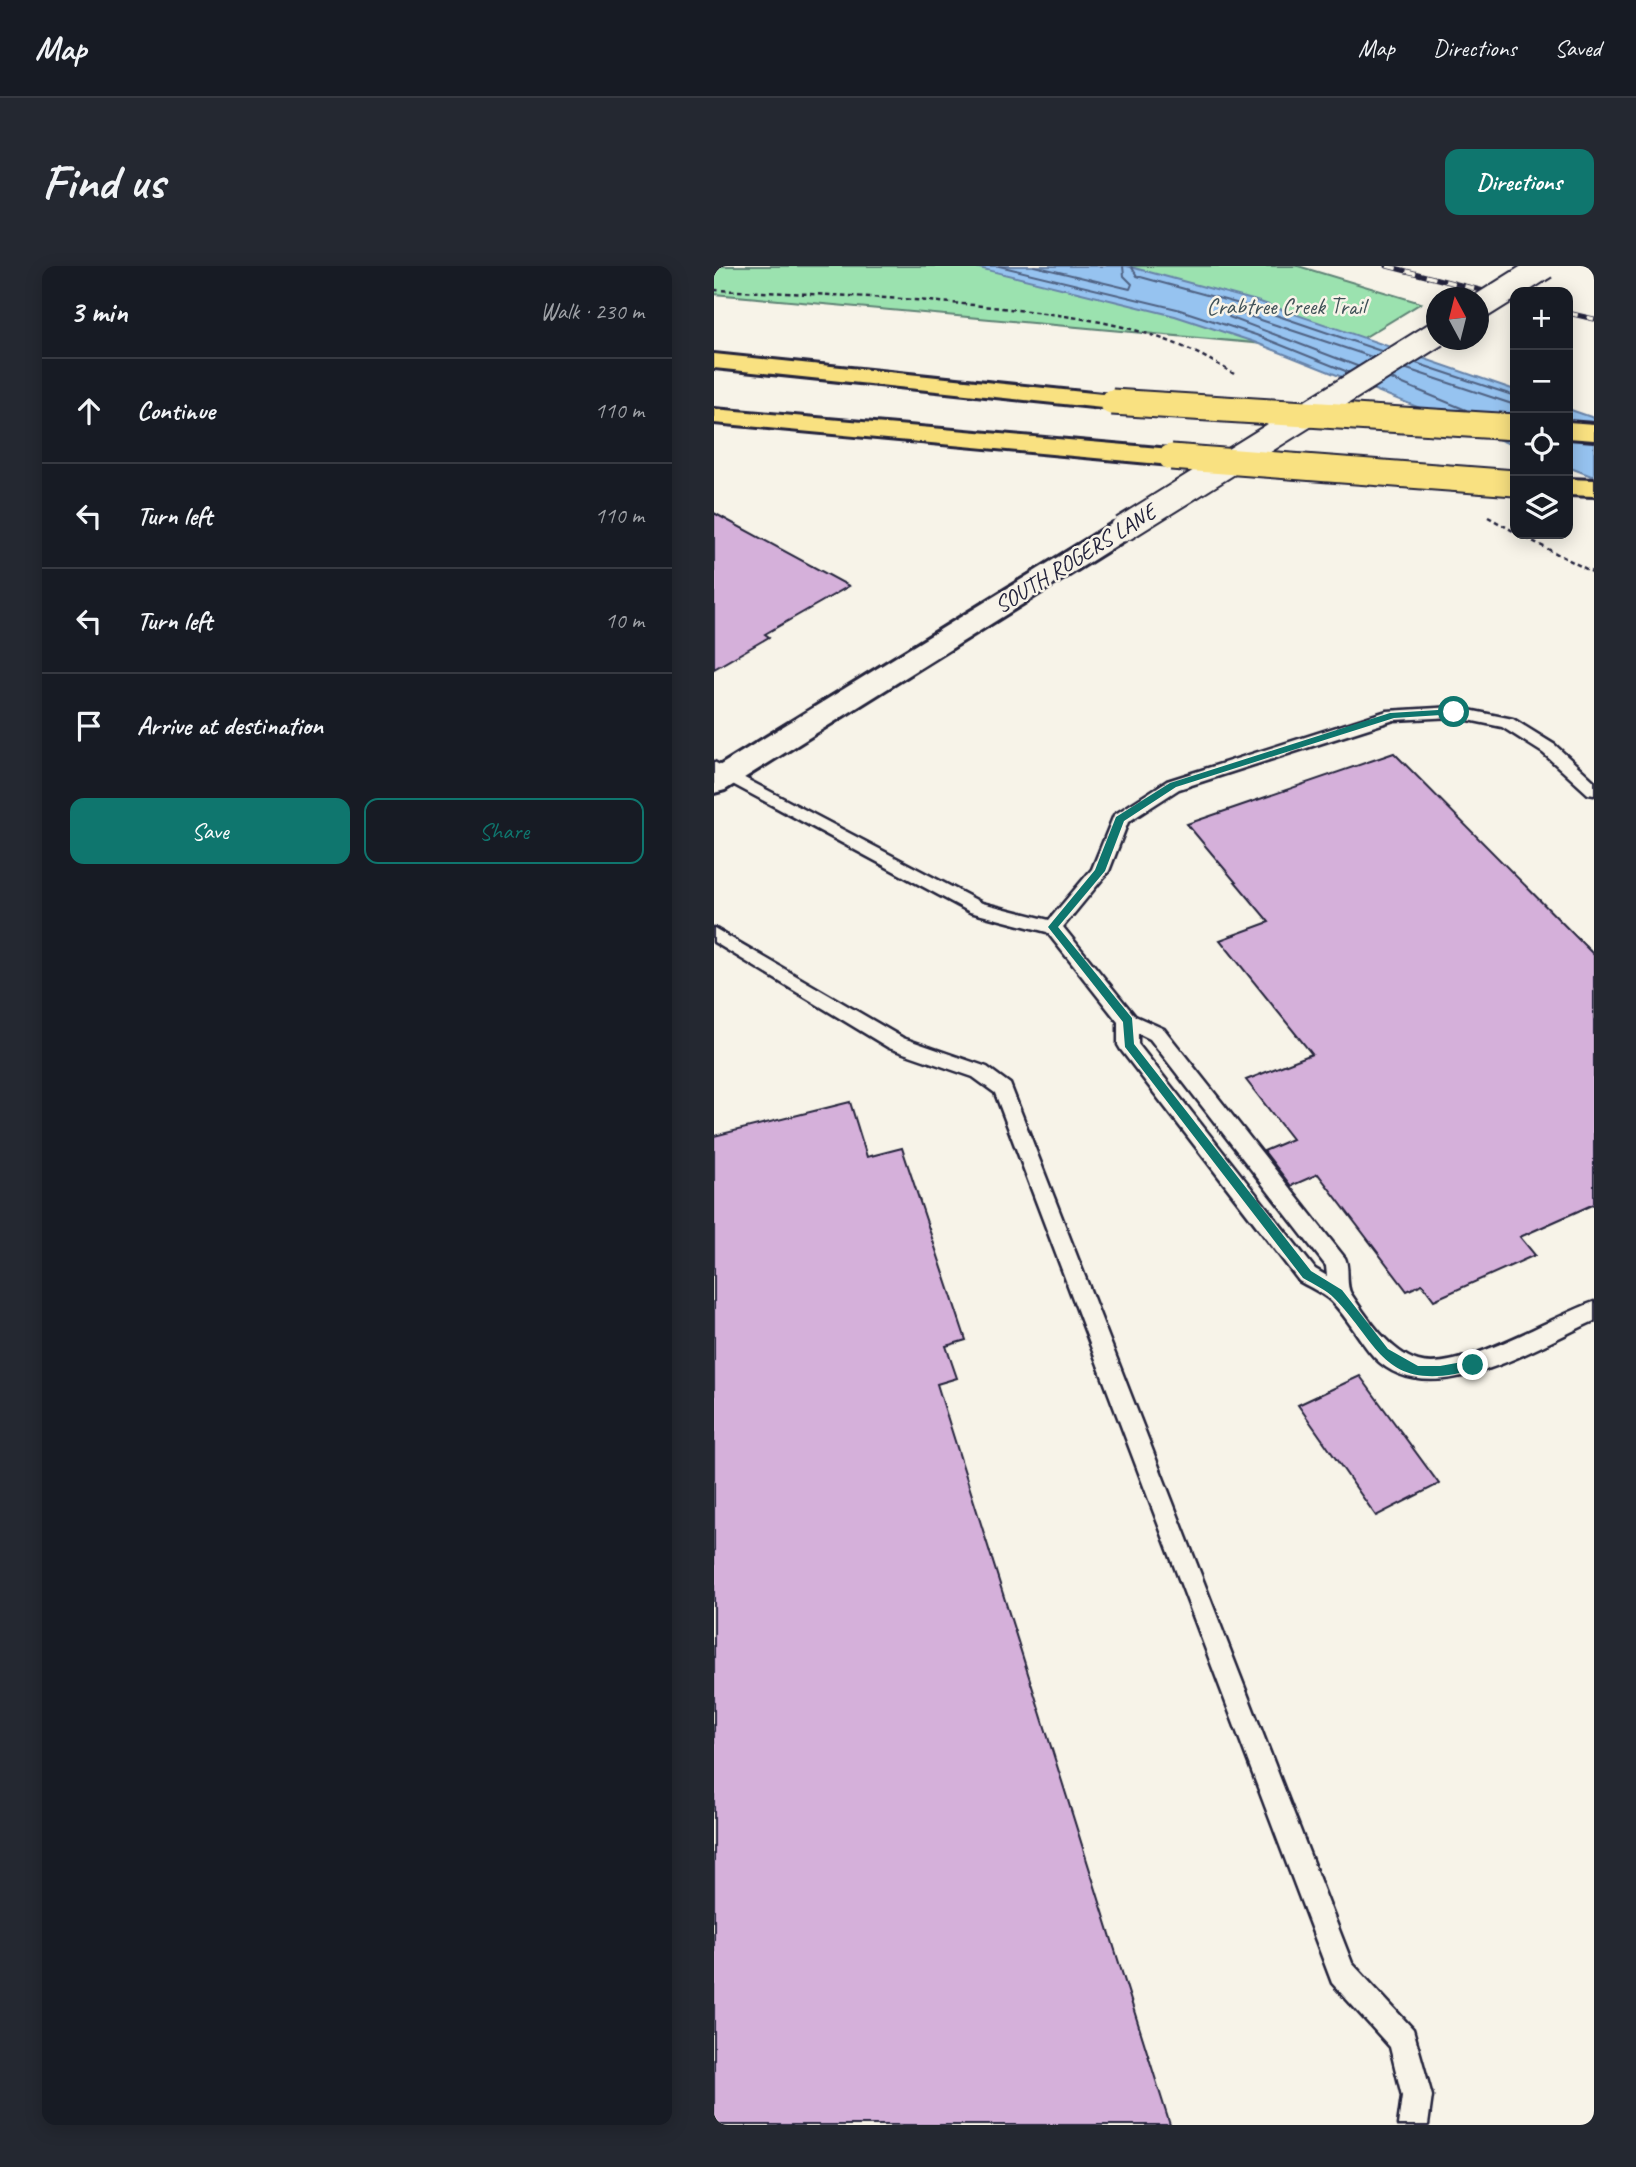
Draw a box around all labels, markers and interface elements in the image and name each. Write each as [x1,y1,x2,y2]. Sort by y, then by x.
text: Map [35,27,86,69]
text: Map [1358,33,1395,63]
text: Directions [1433,33,1516,63]
text: Saved [1554,33,1601,63]
button: Directions [1445,149,1594,215]
text: Find us [42,151,164,213]
north arrow [1426,287,1489,350]
map controls [1510,287,1573,539]
button: + [1510,287,1573,350]
park label: Crabtree Creek Trail [1207,292,1370,321]
text: 3 min [70,293,127,331]
text: Walk · 230 m [540,297,644,326]
button: − [1510,350,1573,413]
icon: ahead [70,392,108,430]
text: Continue [137,394,215,427]
text: 110 m [595,396,644,425]
button: locate [1510,413,1573,476]
button: layers [1510,476,1573,539]
street label: SOUTH ROGERS LANE [989,495,1164,620]
icon: left [70,497,108,535]
text: Turn left [137,499,212,532]
text: 110 m [595,501,644,530]
icon: left [70,602,108,640]
text: Turn left [137,604,212,637]
text: 10 m [605,606,644,635]
route start [1438,696,1469,727]
icon: arrive [70,707,108,745]
text: Arrive at destination [137,709,323,742]
button: Save [70,798,350,864]
button: Share [364,798,644,864]
route end [1457,1349,1488,1380]

